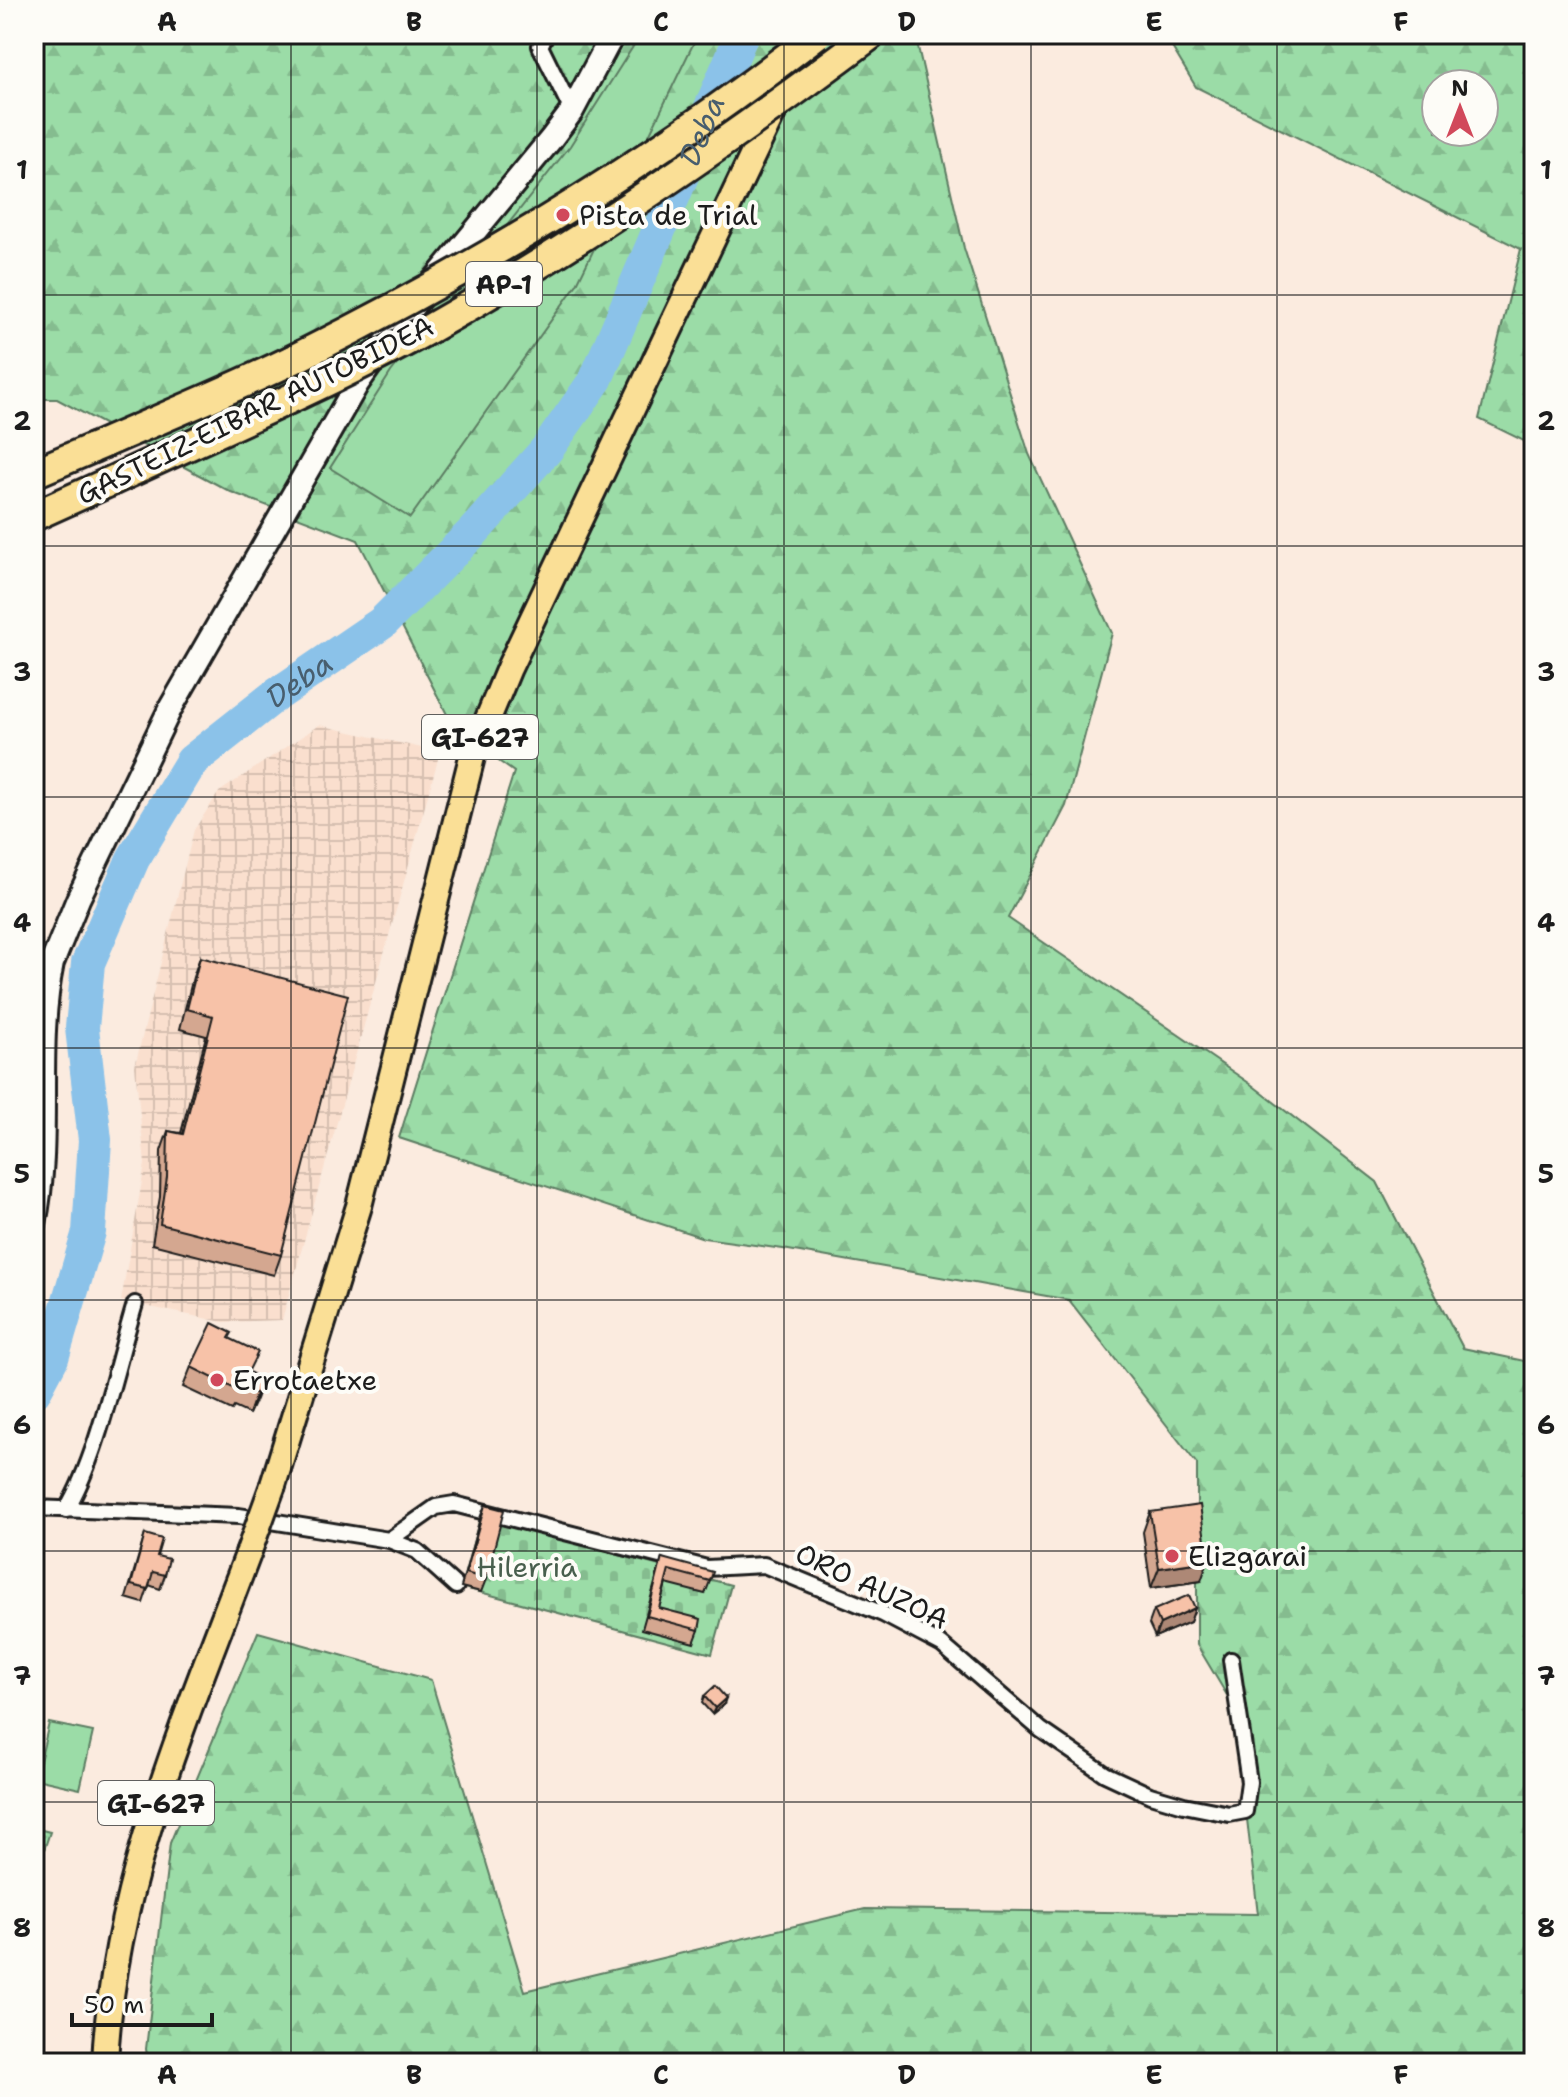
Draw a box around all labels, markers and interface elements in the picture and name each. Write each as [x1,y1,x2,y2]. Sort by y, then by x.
text: A [157,4,177,39]
text: B [406,4,422,39]
text: C [653,4,669,39]
text: D [898,4,916,39]
text: E [1145,4,1163,39]
text: F [1393,4,1409,39]
north arrow [1420,68,1500,148]
text: N [1451,74,1469,103]
water label: Deba [668,89,734,172]
text: 1 [16,152,28,187]
text: 1 [1540,152,1552,187]
place label: Pista de Trial [579,196,758,234]
marker: Pista de Trial [554,206,572,224]
road number: AP-1 [466,262,542,306]
street label: GASTEIZ-EIBAR AUTOBIDEA [70,307,440,513]
text: 2 [13,403,31,438]
text: 2 [1537,403,1555,438]
water label: Deba [257,642,341,717]
text: 3 [13,654,31,689]
text: 3 [1537,654,1555,689]
road number: GI-627 [422,715,538,759]
text: 4 [13,905,31,940]
text: 4 [1537,905,1555,940]
text: 5 [14,1156,30,1191]
text: 5 [1538,1156,1554,1191]
place label: Errotaetxe [233,1361,377,1399]
marker: Errotaetxe [208,1371,226,1389]
text: 6 [13,1407,31,1442]
text: 6 [1537,1407,1555,1442]
street label: ORO AUZOA [789,1534,955,1638]
place label: Elizgarai [1188,1537,1307,1575]
marker: Elizgarai [1163,1547,1181,1565]
park label: Hilerria [477,1548,578,1586]
text: 7 [13,1658,31,1693]
text: 7 [1537,1658,1555,1693]
road number: GI-627 [98,1781,214,1825]
text: 8 [13,1910,31,1945]
text: 8 [1537,1910,1555,1945]
scale bar [72,1977,212,2027]
text: 50 m [84,1989,144,2021]
text: A [157,2057,177,2092]
text: B [406,2057,422,2092]
text: C [653,2057,669,2092]
text: D [898,2057,916,2092]
text: E [1145,2057,1163,2092]
text: F [1393,2057,1409,2092]

